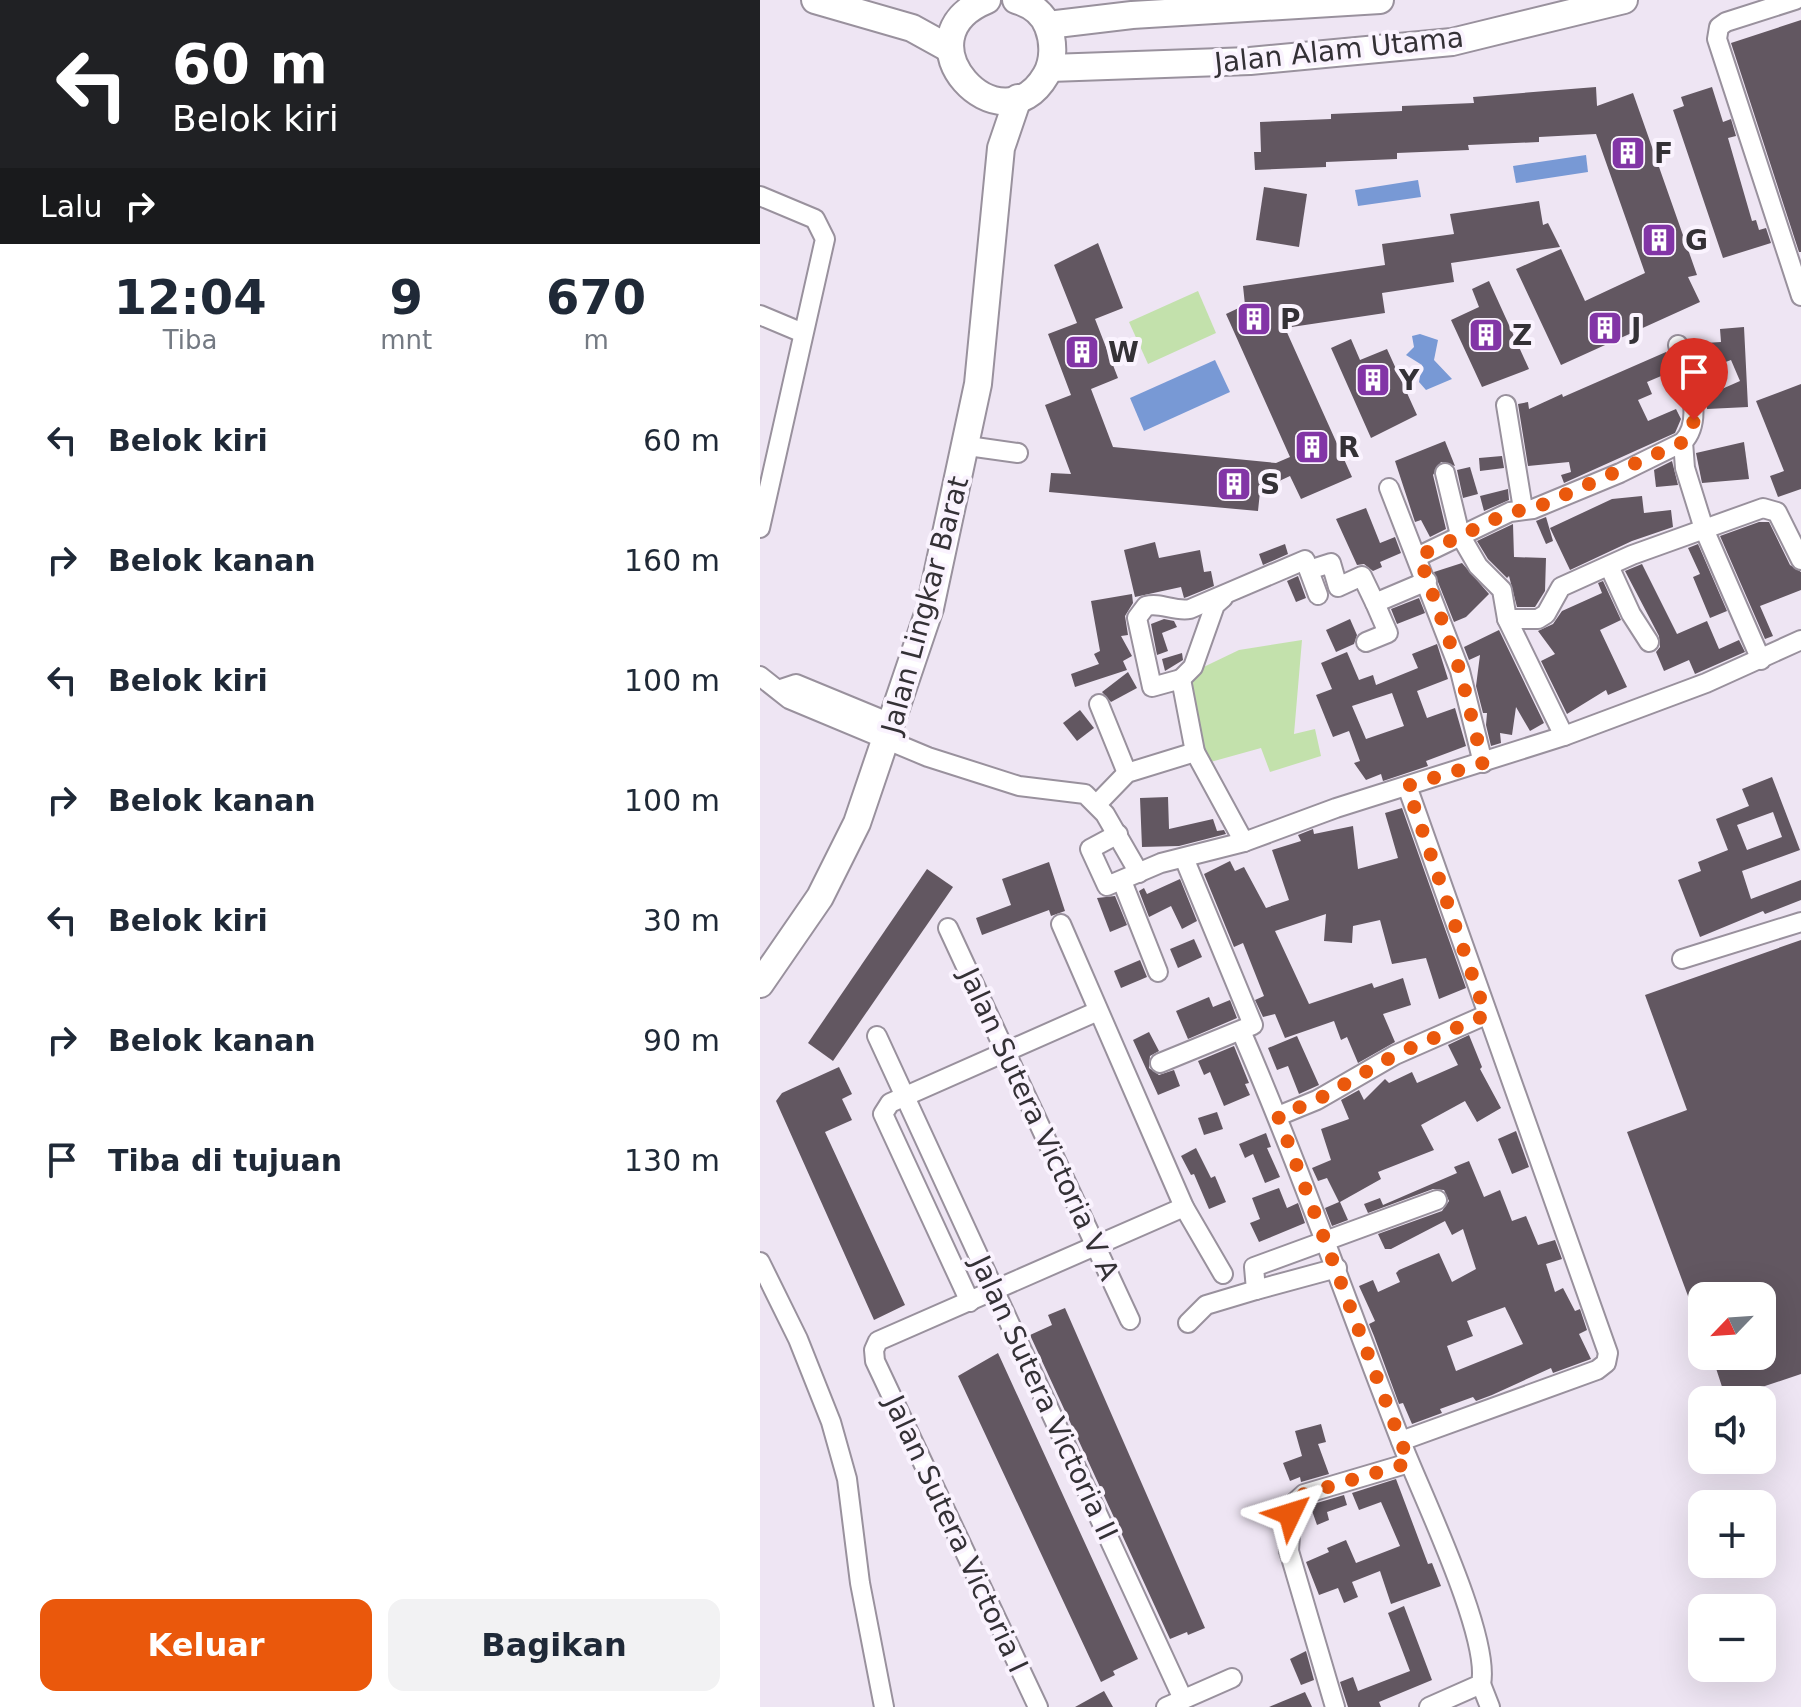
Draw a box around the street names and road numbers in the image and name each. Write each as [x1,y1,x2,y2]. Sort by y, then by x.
street label: Jalan Alam Utama [1211,21,1465,80]
street label: Jalan Lingkar Barat [874,473,975,739]
street label: Jalan Sutera Victoria V A [951,961,1126,1285]
street label: Jalan Sutera Victoria II [963,1249,1124,1545]
street label: Jalan Sutera Victoria I [876,1388,1035,1678]

